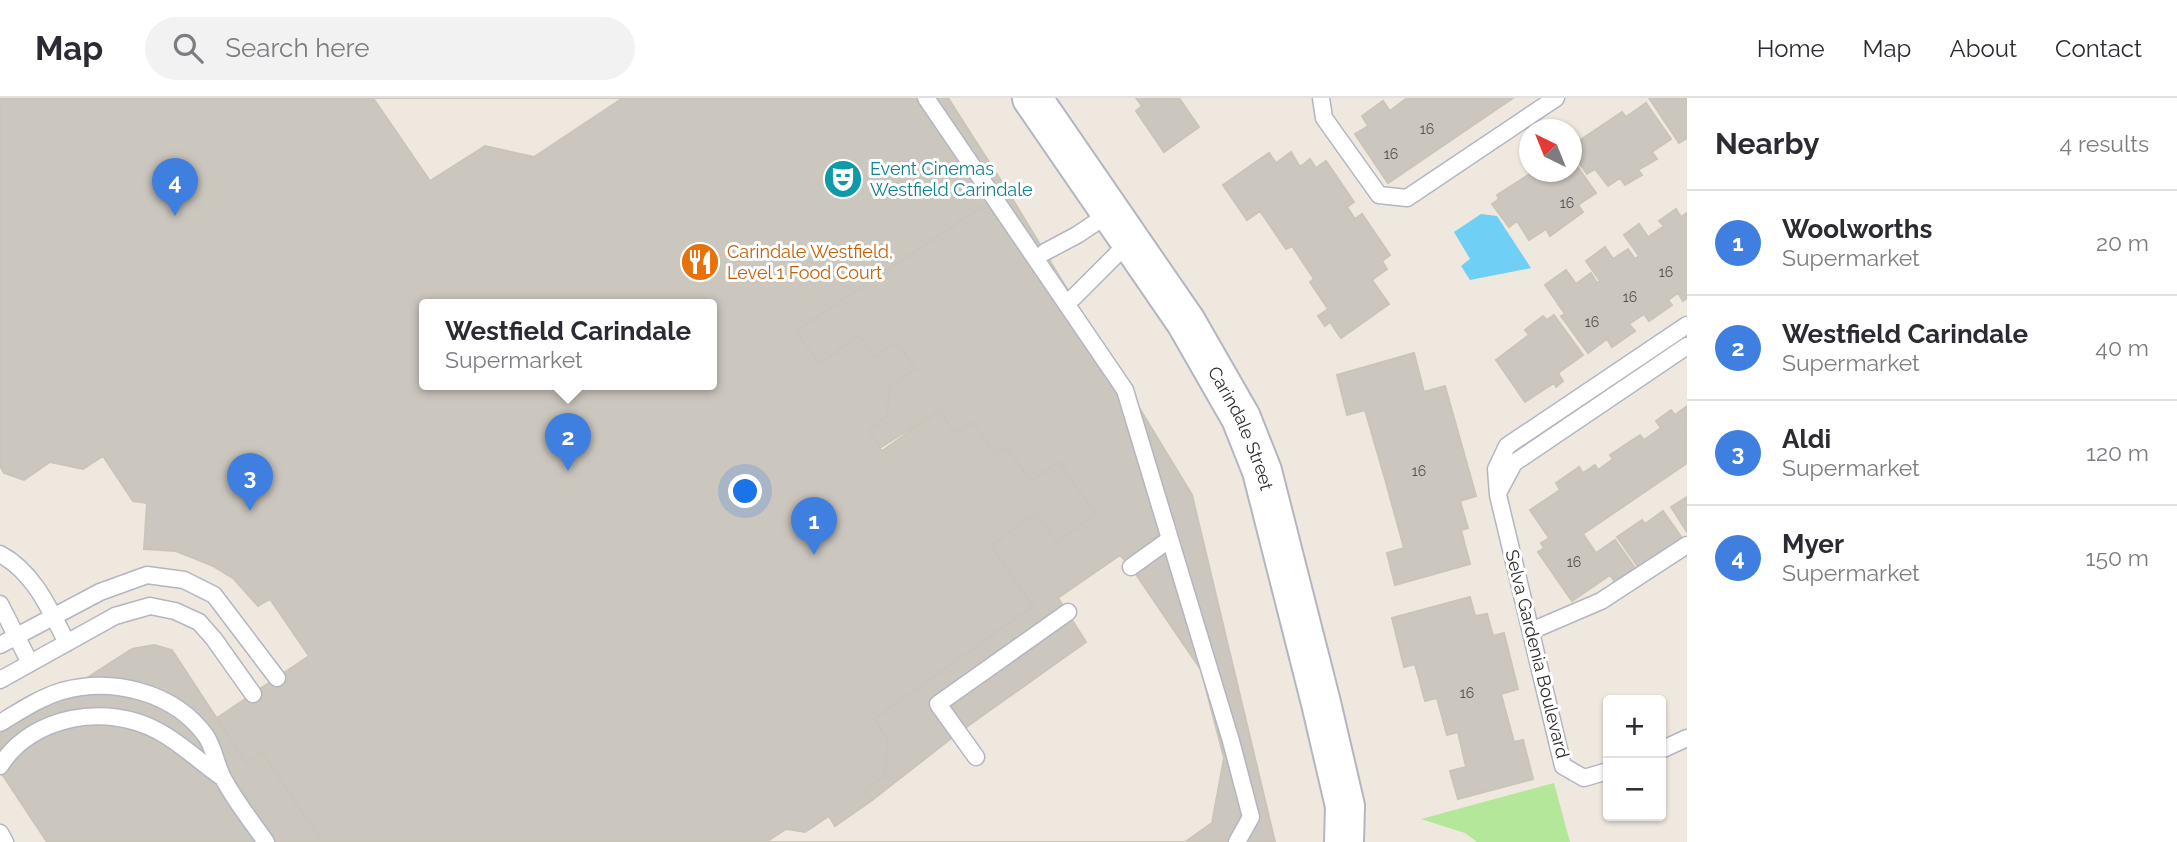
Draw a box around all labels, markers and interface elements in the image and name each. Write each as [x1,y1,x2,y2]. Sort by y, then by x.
search box [145,17,635,80]
text: Map [35,29,103,68]
icon: search [169,29,207,67]
text: Search here [225,33,370,63]
text: Home [1757,34,1825,63]
text: Map [1863,34,1911,63]
text: About [1949,34,2017,63]
text: Contact [2055,34,2142,63]
north arrow [1519,119,1582,182]
house number: 16 [1420,121,1434,137]
text: Nearby [1715,126,1819,161]
text: 4 results [2060,130,2149,157]
house number: 16 [1384,146,1398,162]
pin: 4 [152,158,198,216]
theatre icon: Event Cinemas Westfield Carindale [822,158,864,200]
place label: Event Cinemas Westfield Carindale [870,158,1033,200]
house number: 16 [1560,195,1574,211]
text: Woolworths [1782,214,1932,244]
text: 1 [1732,229,1744,256]
text: 20 m [2096,229,2149,256]
restaurant icon: Carindale Westfield, Level 1 Food Court [679,241,721,283]
place label: Carindale Westfield, Level 1 Food Court [727,241,893,283]
text: Supermarket [1782,244,1920,271]
house number: 16 [1659,264,1673,280]
house number: 16 [1623,289,1637,305]
popup [419,299,717,390]
house number: 16 [1585,314,1599,330]
text: Westfield Carindale [445,316,691,346]
text: Westfield Carindale [1782,319,2028,349]
text: 2 [1732,334,1744,361]
text: 40 m [2095,334,2149,361]
text: Supermarket [445,346,583,373]
text: Supermarket [1782,349,1920,376]
street label: Carindale Street [1204,363,1277,492]
pin: 2 [545,413,591,471]
text: Aldi [1782,424,1831,454]
text: 3 [1732,439,1744,466]
text: 120 m [2086,439,2149,466]
pin: 3 [227,453,273,511]
text: Supermarket [1782,454,1920,481]
house number: 16 [1412,463,1426,479]
your location [728,474,762,508]
pin: 1 [791,497,837,555]
text: Myer [1782,529,1844,559]
text: 4 [1731,544,1745,571]
text: 150 m [2086,544,2149,571]
street label: Selva Gardenia Boulevard [1501,547,1574,760]
house number: 16 [1567,554,1581,570]
text: Supermarket [1782,559,1920,586]
house number: 16 [1460,685,1474,701]
map controls [1603,695,1666,821]
button: + [1603,695,1666,758]
button: − [1603,758,1666,821]

